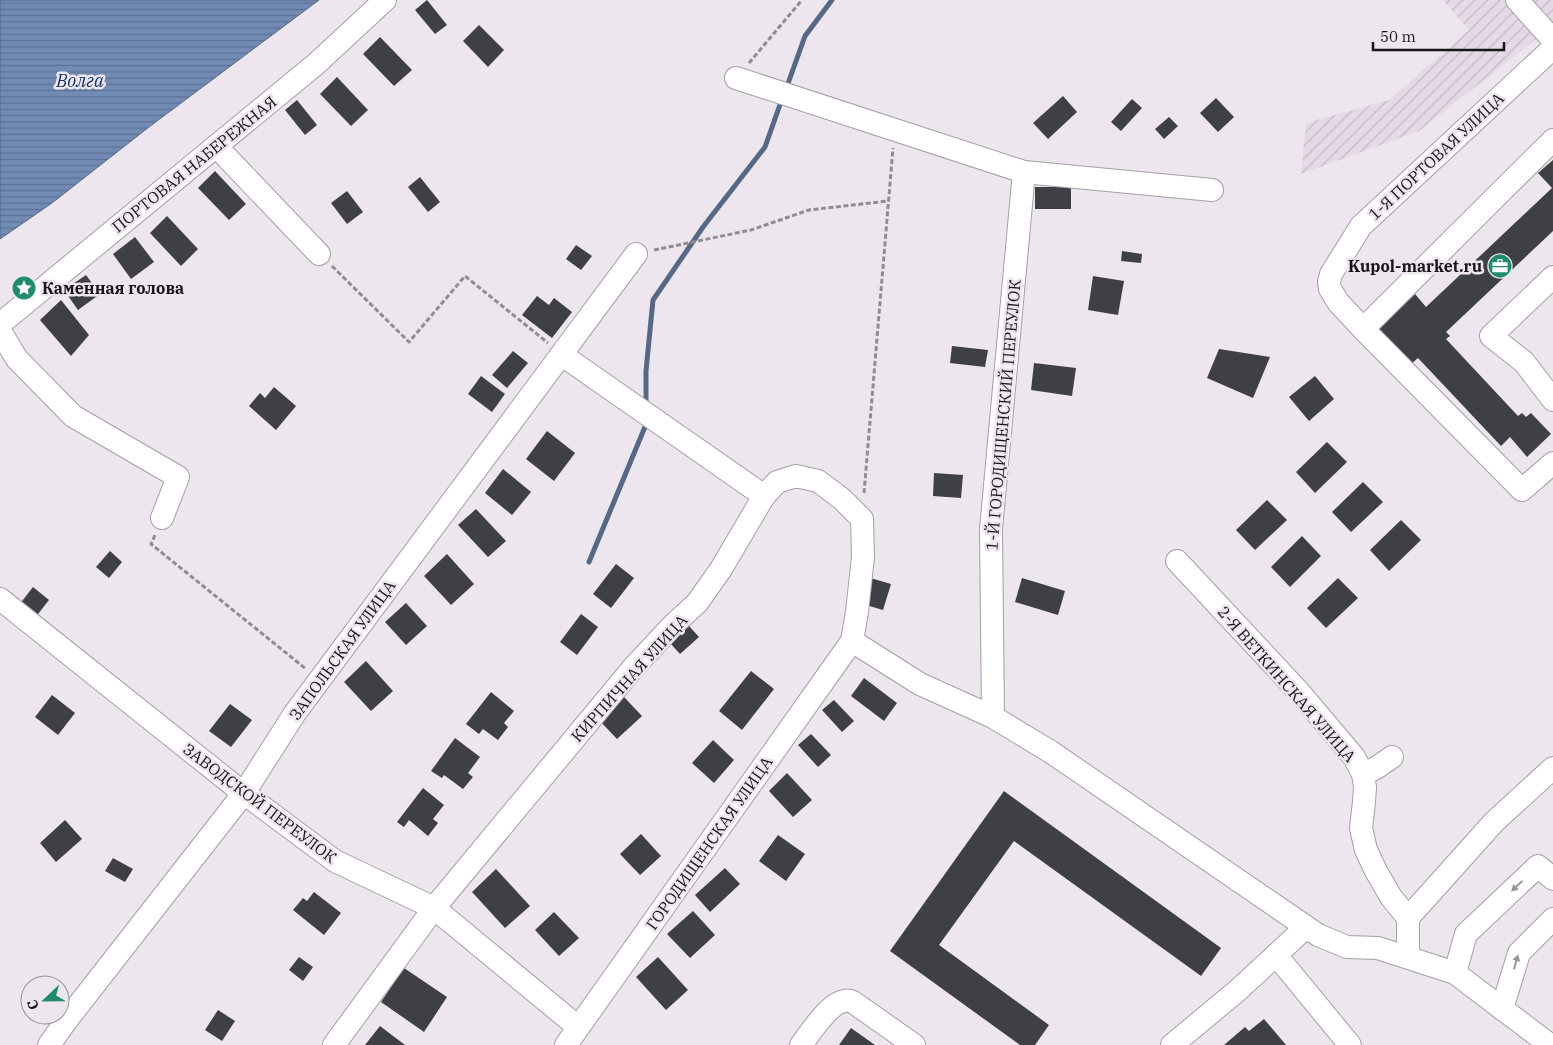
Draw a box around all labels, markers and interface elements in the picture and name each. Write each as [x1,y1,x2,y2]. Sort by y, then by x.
scale bar [1373,20,1504,52]
text: 50 m [1380,27,1416,46]
water label: Волга [55,69,104,92]
street label: 1-Я ПОРТОВАЯ УЛИЦА [1364,88,1508,224]
street label: ПОРТОВАЯ НАБЕРЕЖНАЯ [108,91,280,237]
office icon: Kupol-market.ru [1487,253,1513,279]
place label: Kupol-market.ru [1348,256,1482,276]
place icon: Каменная голова [11,275,37,301]
place label: Каменная голова [42,278,184,298]
street label: 1-Й ГОРОДИЩЕНСКИЙ ПЕРЕУЛОК [981,279,1025,551]
street label: ЗАПОЛЬСКАЯ УЛИЦА [284,576,400,724]
street label: 2-Я ВЕТКИНСКАЯ УЛИЦА [1214,602,1360,766]
street label: КИРПИЧНАЯ УЛИЦА [567,610,691,746]
street label: ЗАВОДСКОЙ ПЕРЕУЛОК [179,739,341,867]
street label: ГОРОДИЩЕНСКАЯ УЛИЦА [641,752,777,934]
one-way arrow [1512,880,1524,892]
one-way arrow [1512,955,1520,970]
north arrow [20,975,70,1025]
text: С [23,997,43,1013]

